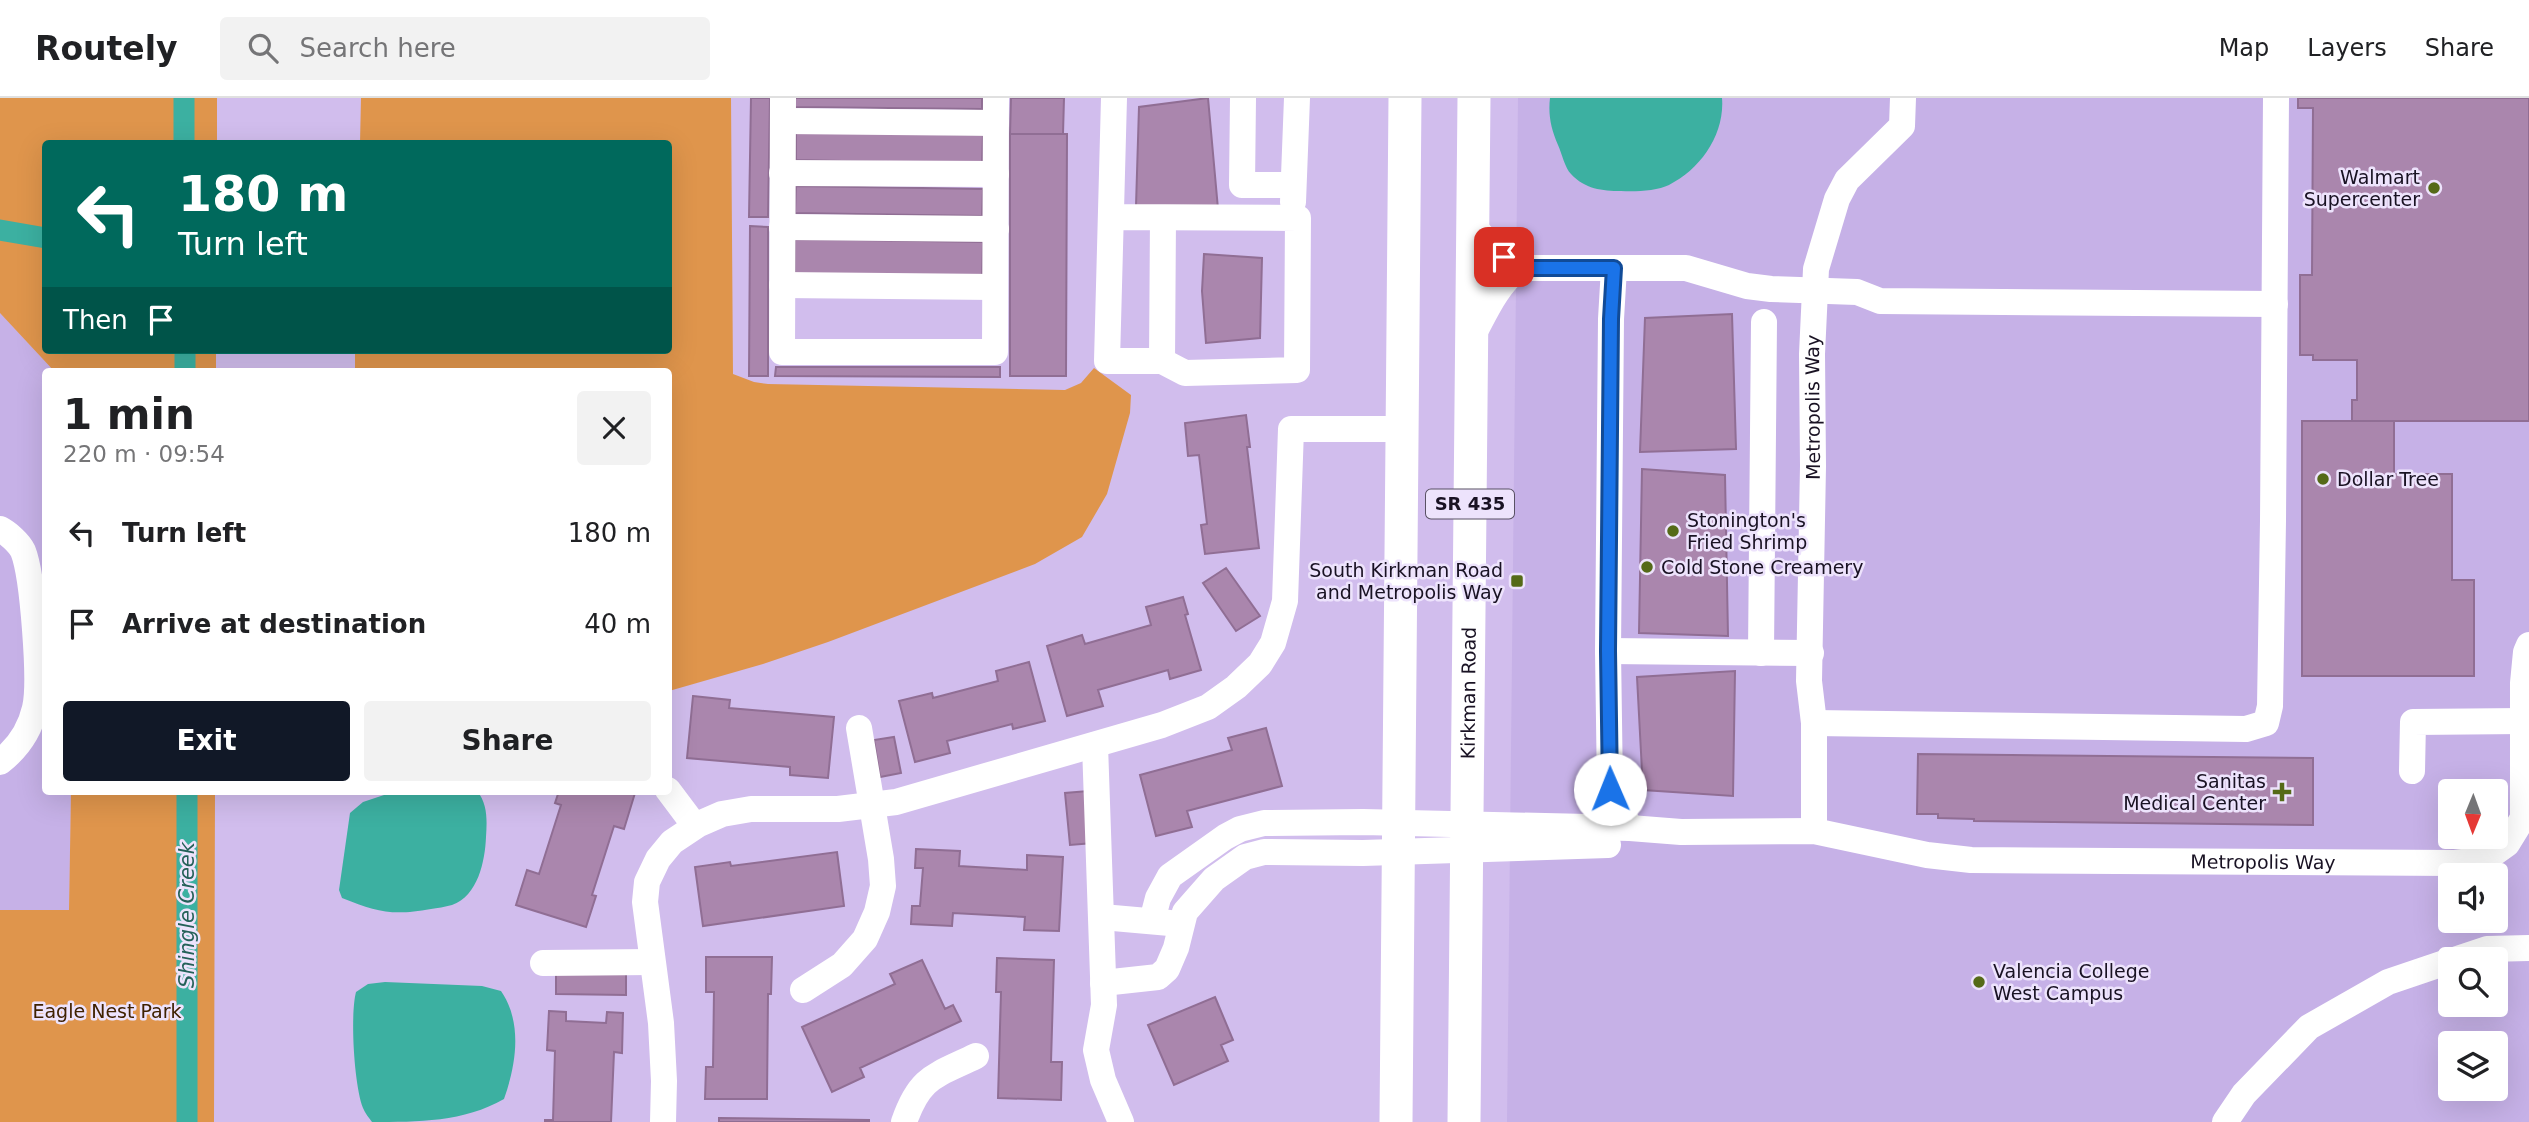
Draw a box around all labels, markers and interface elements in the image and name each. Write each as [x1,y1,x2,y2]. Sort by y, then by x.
search box [220,17,710,80]
text: Routely [35,29,178,68]
icon: search [244,29,282,67]
text: Search here [300,33,456,63]
text: Map [2219,34,2269,62]
text: Layers [2307,34,2387,62]
text: Share [2425,34,2494,62]
text: 180 m [178,166,348,223]
place label: Walmart Supercenter [2304,166,2420,210]
icon: left [63,168,154,259]
marker: Walmart Supercenter [2426,180,2442,196]
text: Turn left [178,225,308,263]
pin [1474,227,1534,287]
icon: arrive [1485,238,1523,276]
icon: arrive [142,301,180,339]
text: Then [63,305,128,335]
street label: Metropolis Way [1801,334,1824,480]
text: 1 min [63,390,195,439]
button: close [577,391,651,465]
text: 220 m · 09:54 [63,441,225,467]
place label: Dollar Tree [2337,468,2439,490]
marker: Dollar Tree [2315,471,2331,487]
road number: SR 435 [1426,490,1514,518]
place label: Stonington's Fried Shrimp [1687,509,1807,553]
icon: left [63,514,101,552]
text: Turn left [122,518,246,548]
text: 180 m [568,518,651,548]
marker: Stonington's Fried Shrimp [1665,523,1681,539]
place label: Cold Stone Creamery [1661,556,1863,578]
place label: South Kirkman Road and Metropolis Way [1309,559,1503,603]
marker: Cold Stone Creamery [1639,559,1655,575]
marker: South Kirkman Road and Metropolis Way [1509,573,1525,589]
icon: arrive [63,605,101,643]
text: Arrive at destination [122,609,426,639]
text: 40 m [584,609,651,639]
street label: Kirkman Road [1457,627,1480,759]
button: Exit [63,701,350,781]
button: Share [364,701,651,781]
position arrow [1573,752,1647,826]
place label: Sanitas Medical Center [2123,770,2266,814]
north arrow [2438,779,2508,849]
map controls [2438,779,2508,1101]
marker: Sanitas Medical Center [2272,782,2292,802]
water label: Shingle Creek [175,841,199,988]
street label: Metropolis Way [2190,850,2336,873]
button: sound [2438,863,2508,933]
button: search [2438,947,2508,1017]
place label: Valencia College West Campus [1993,960,2149,1004]
marker: Valencia College West Campus [1971,974,1987,990]
park label: Eagle Nest Park [32,1000,182,1022]
button: layers [2438,1031,2508,1101]

